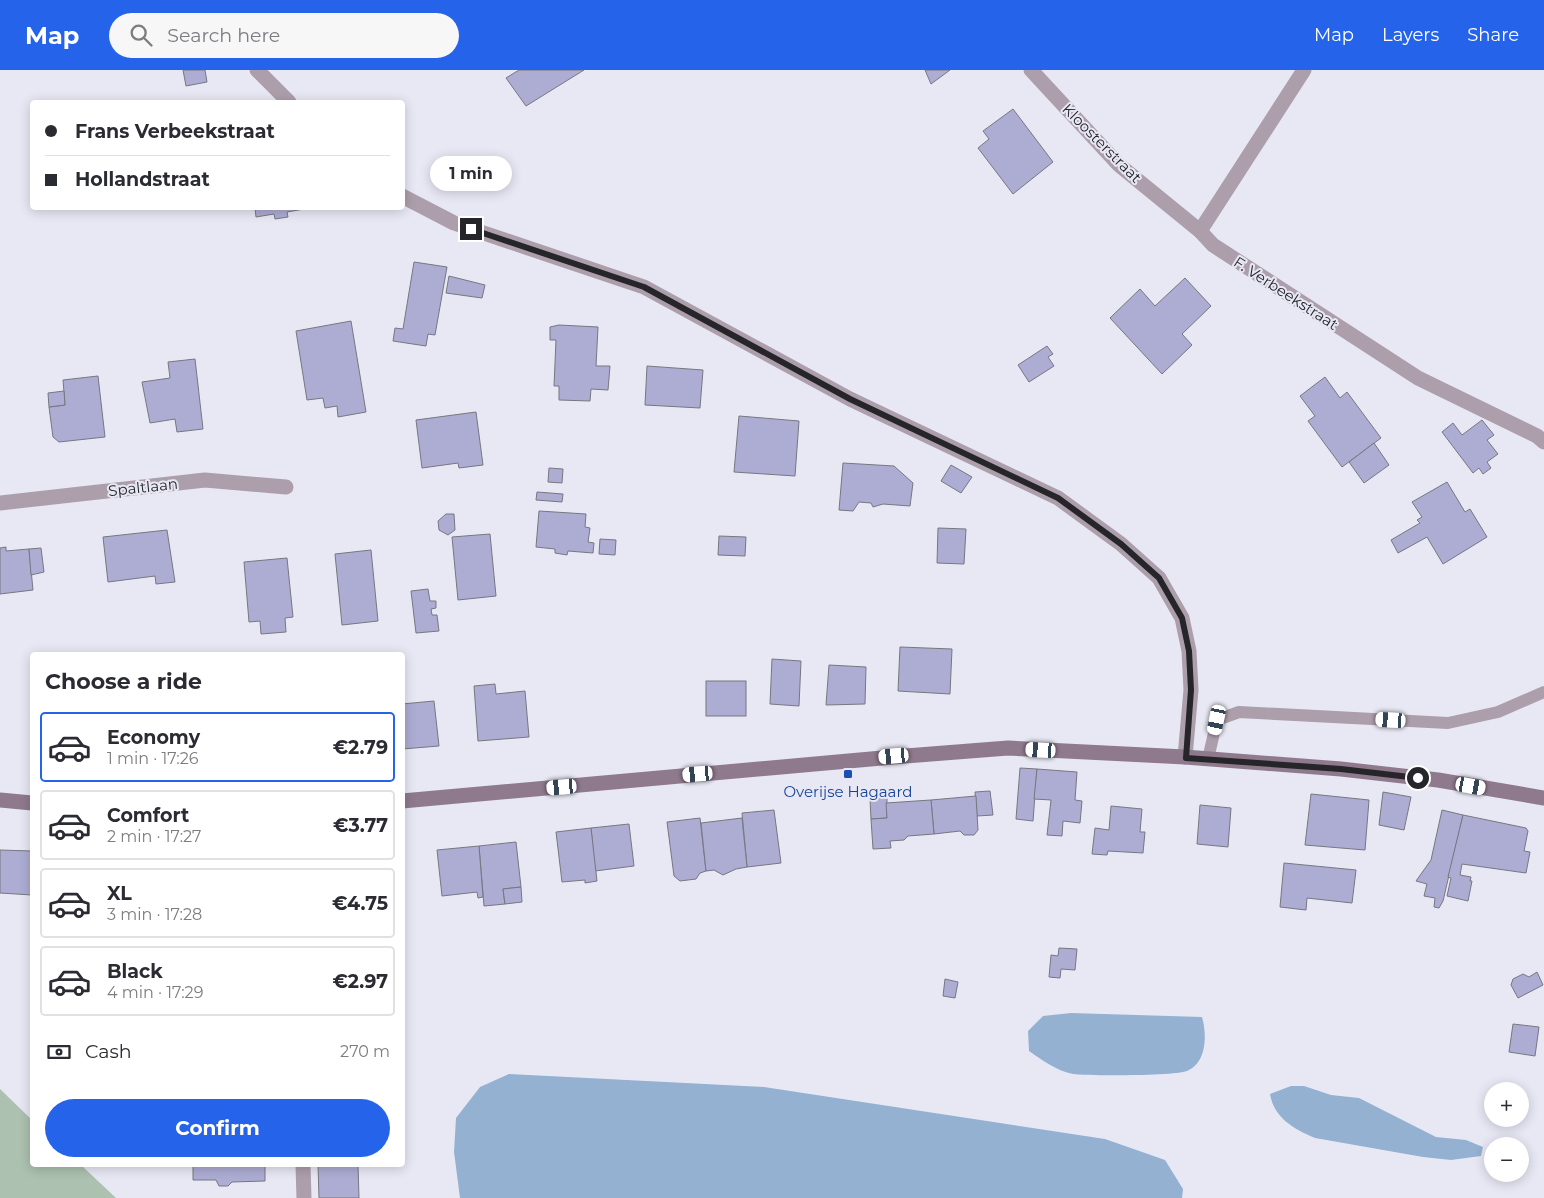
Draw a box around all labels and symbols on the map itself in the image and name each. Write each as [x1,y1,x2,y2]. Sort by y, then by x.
street label: Kloosterstraat [1058,99,1146,187]
callout: 1 min [430,156,512,192]
route end [460,218,482,240]
street label: F. Verbeekstraat [1230,252,1342,334]
street label: Spaltlaan [107,474,179,500]
car [1206,704,1227,736]
car [1375,712,1406,728]
car [1025,742,1056,758]
car [878,747,909,765]
car [682,765,713,783]
route start [1407,767,1429,789]
marker: Overijse Hagaard [842,768,854,780]
car [1454,776,1487,796]
car [546,778,577,796]
place label: Overijse Hagaard [784,782,912,801]

